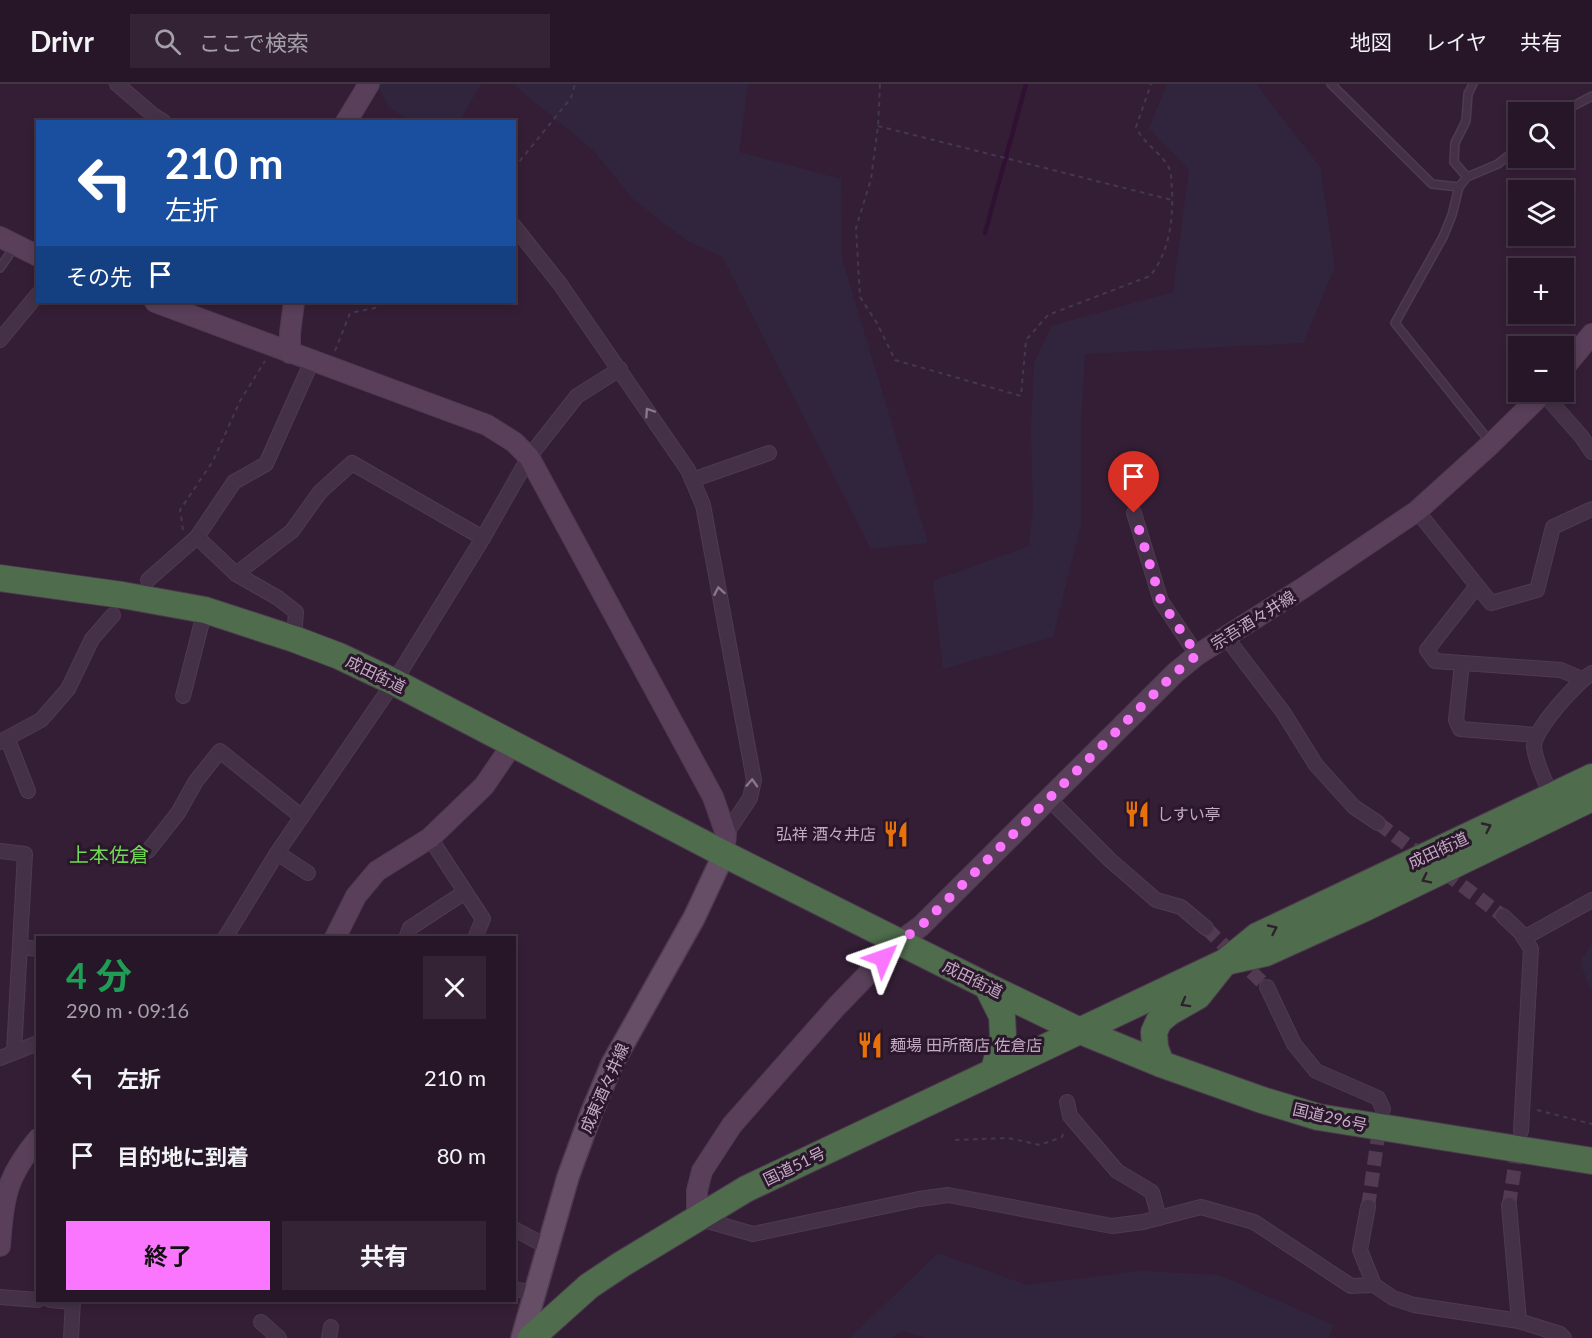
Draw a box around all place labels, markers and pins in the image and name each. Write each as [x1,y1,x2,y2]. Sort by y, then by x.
pin [1108,451,1159,513]
restaurant icon: しすい亭 [1122,799,1152,829]
place label: しすい亭 [1157,804,1221,823]
restaurant icon: 弘祥 酒々井店 [881,819,911,849]
place label: 弘祥 酒々井店 [776,824,876,843]
restaurant icon: 麺場 田所商店 佐倉店 [855,1030,885,1060]
place label: 麺場 田所商店 佐倉店 [890,1035,1042,1054]

